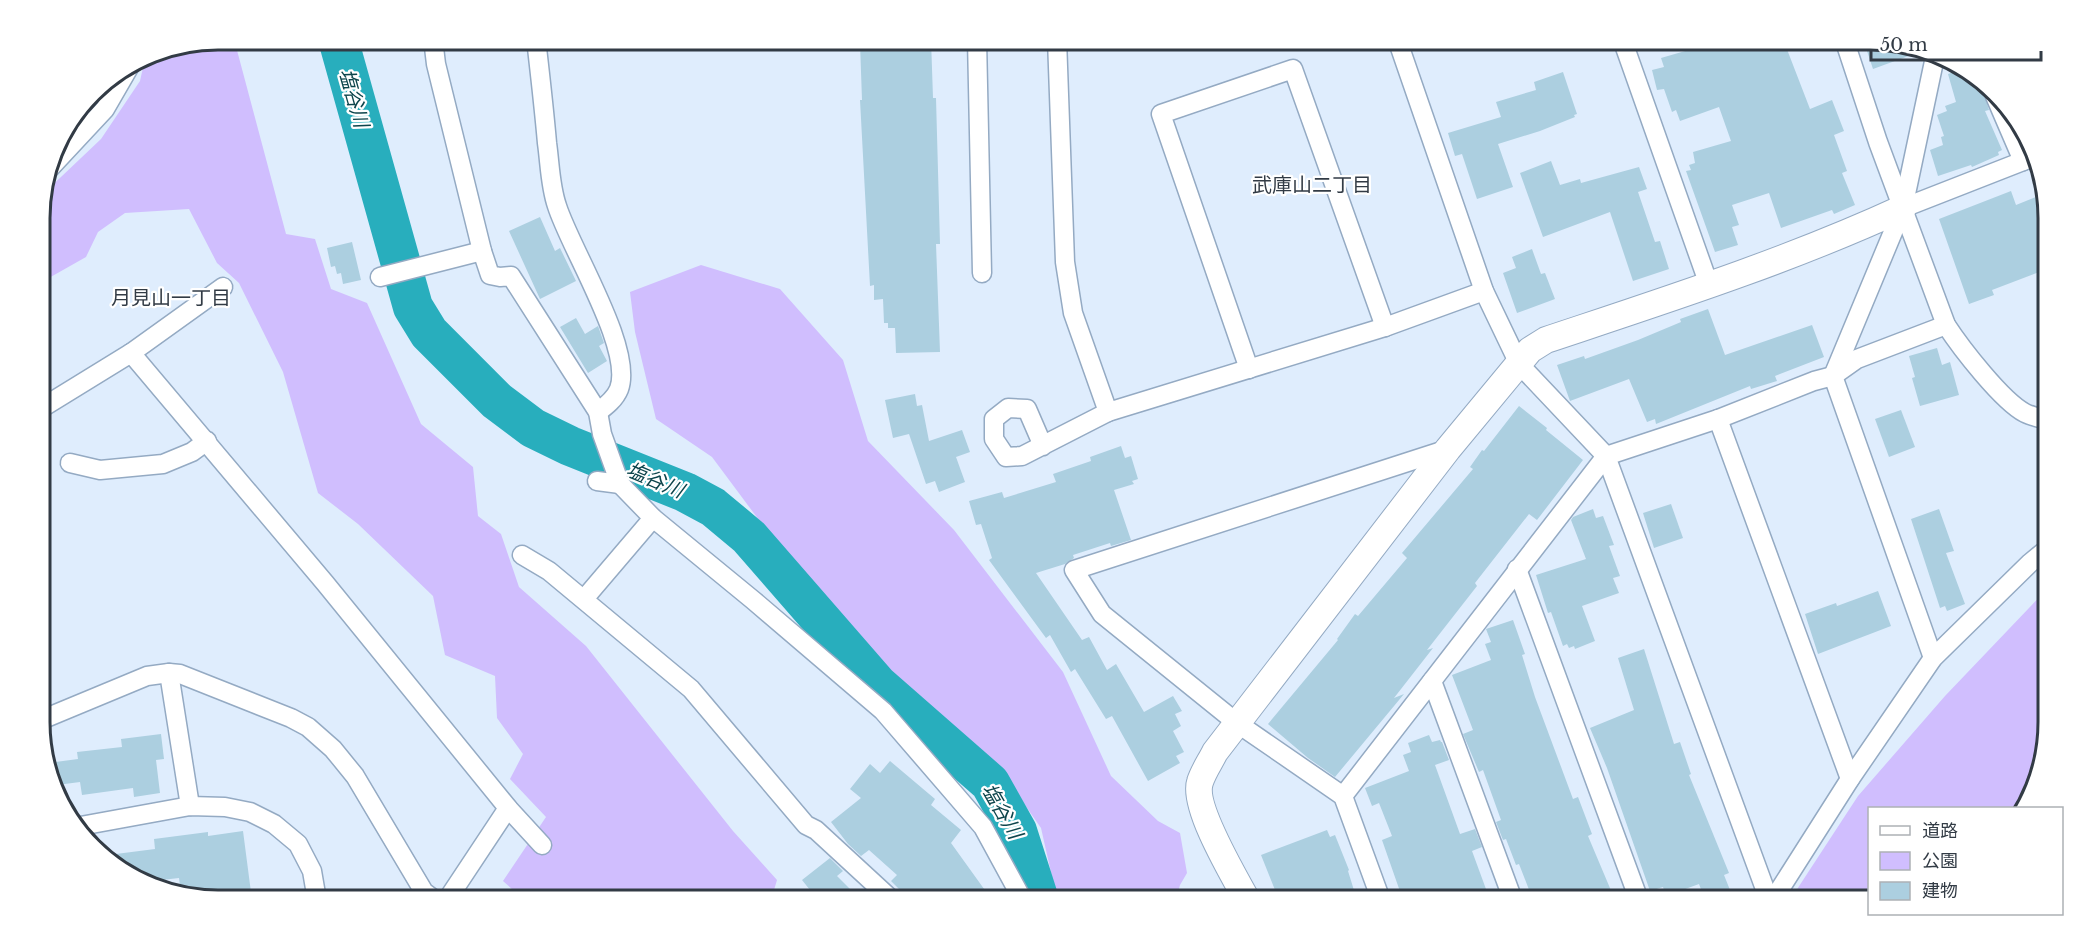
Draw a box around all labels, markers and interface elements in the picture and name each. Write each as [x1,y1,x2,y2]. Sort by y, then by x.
scale bar [1871,24,2040,62]
text: 50 m [1880,34,1928,56]
water label: 塩谷川 [334,66,374,132]
district label: 武庫山二丁目 [1252,173,1372,197]
district label: 月見山一丁目 [111,286,231,310]
water label: 塩谷川 [623,457,689,504]
water label: 塩谷川 [977,779,1028,845]
legend [1868,807,2063,915]
text: 道路 [1922,820,1958,842]
text: 公園 [1922,850,1958,872]
text: 建物 [1922,880,1958,902]

